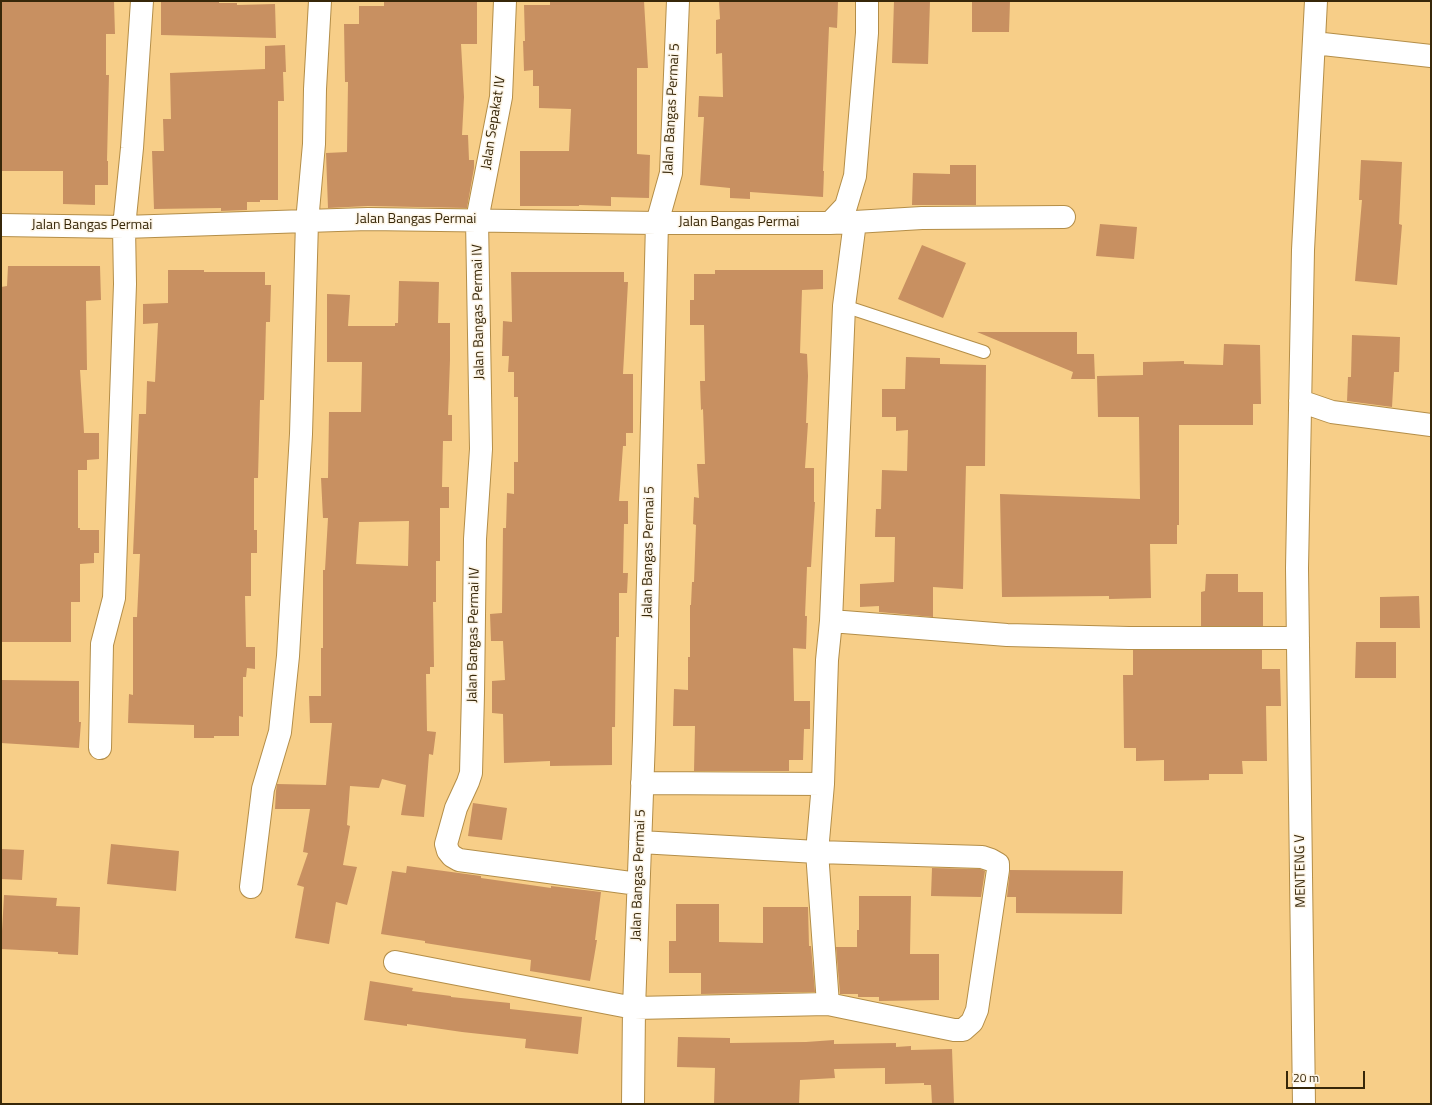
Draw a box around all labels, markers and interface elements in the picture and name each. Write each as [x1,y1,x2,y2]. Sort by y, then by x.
street label: Jalan Bangas Permai 5 [660,43,684,175]
street label: Jalan Sepakat IV [478,75,510,171]
street label: Jalan Bangas Permai [356,212,476,228]
street label: Jalan Bangas Permai [679,215,799,231]
street label: Jalan Bangas Permai [32,218,152,234]
street label: Jalan Bangas Permai IV [469,244,489,380]
street label: Jalan Bangas Permai 5 [639,486,659,618]
street label: Jalan Bangas Permai IV [464,567,484,703]
street label: Jalan Bangas Permai 5 [628,809,650,941]
street label: MENTENG V [1292,834,1310,908]
scale bar [1288,1063,1367,1089]
text: 20 m [1293,1068,1319,1087]

